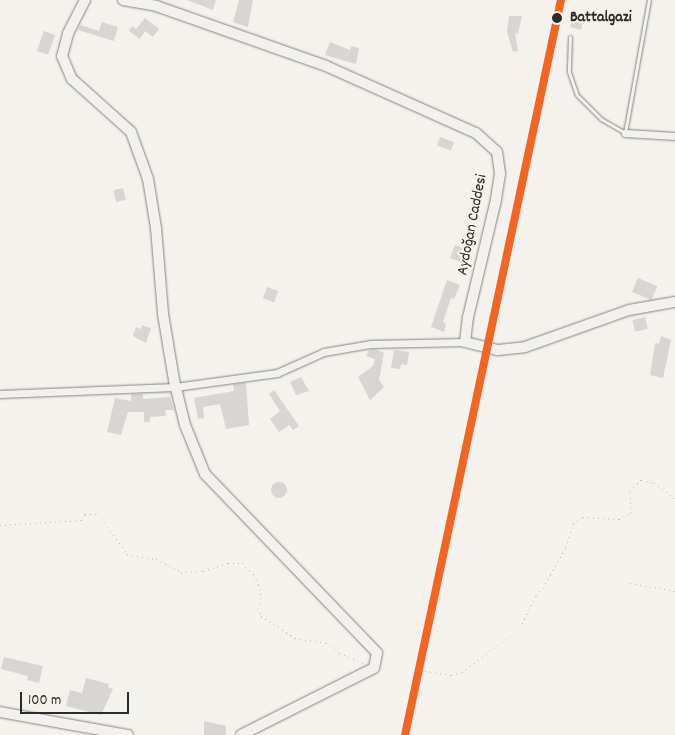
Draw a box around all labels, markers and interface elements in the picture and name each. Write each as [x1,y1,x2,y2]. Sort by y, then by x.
place label: Battalgazi [570,8,632,28]
marker: Battalgazi [548,9,566,27]
street label: Aydoğan Caddesi [454,173,492,277]
scale bar [22,682,131,714]
text: 100 m [28,690,61,712]

